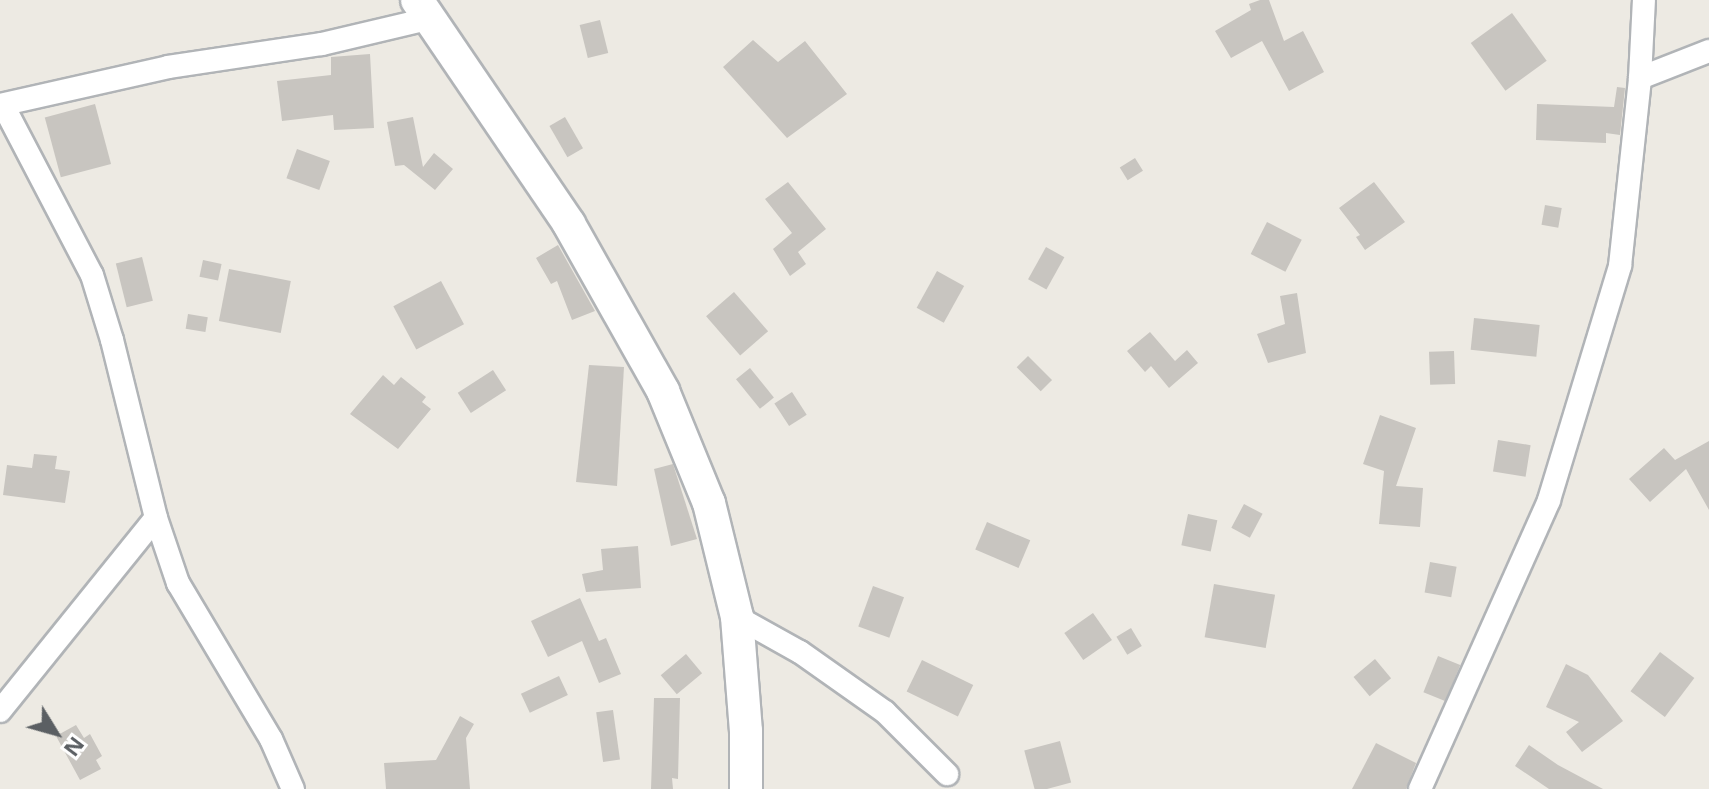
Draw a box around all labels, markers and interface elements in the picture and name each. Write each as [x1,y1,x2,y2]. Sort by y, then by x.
north arrow [16,693,96,773]
text: N [58,731,93,764]

